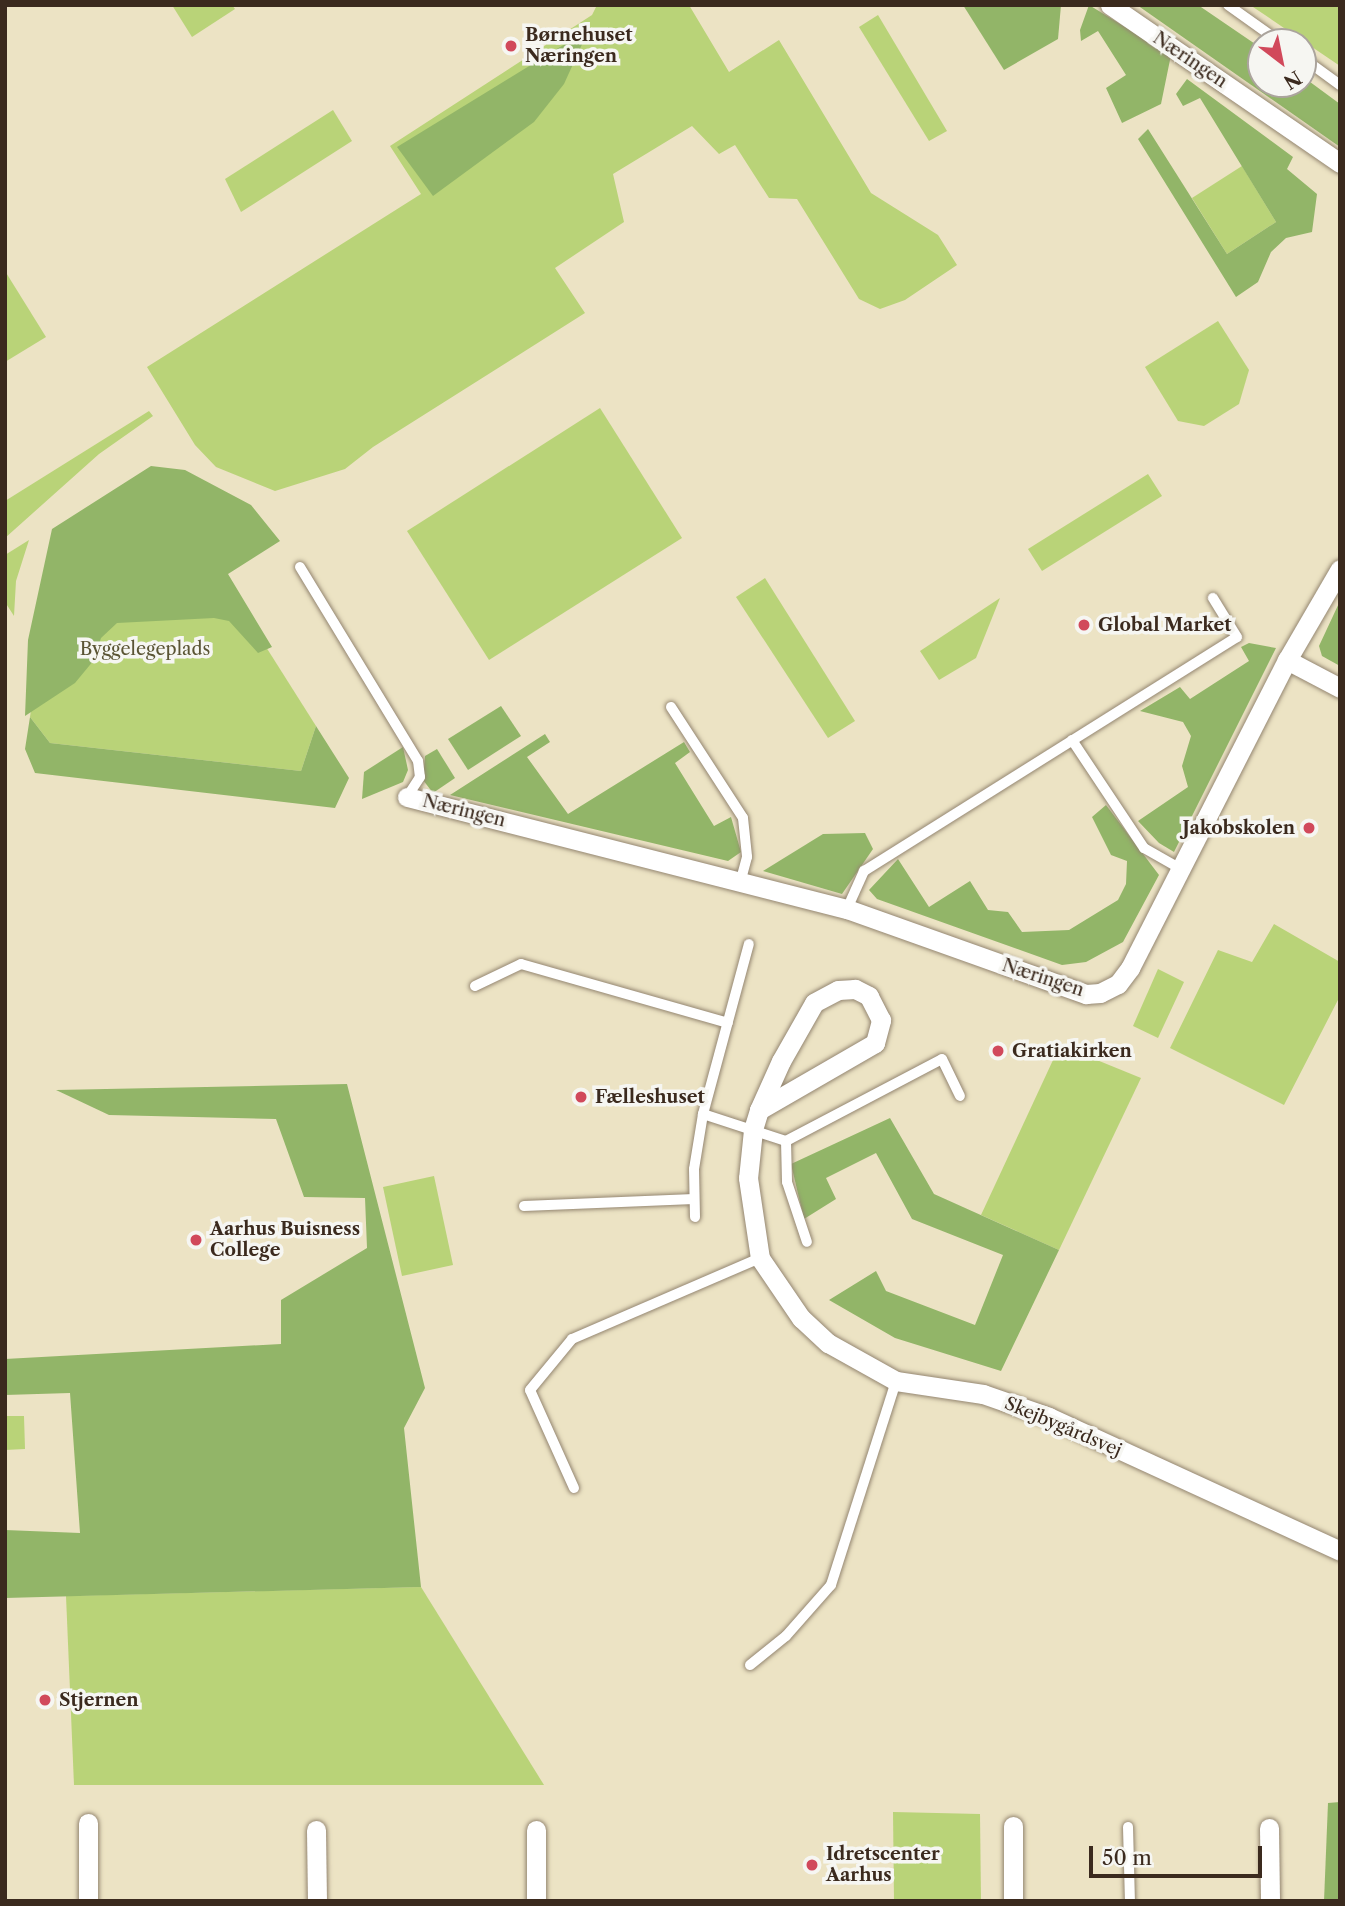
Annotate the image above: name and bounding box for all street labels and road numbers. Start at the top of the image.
street label: Næringen [1149,27,1231,93]
street label: Næringen [420,790,508,832]
street label: Næringen [999,955,1087,1001]
street label: Skejbygårdsvej [1001,1393,1125,1461]

